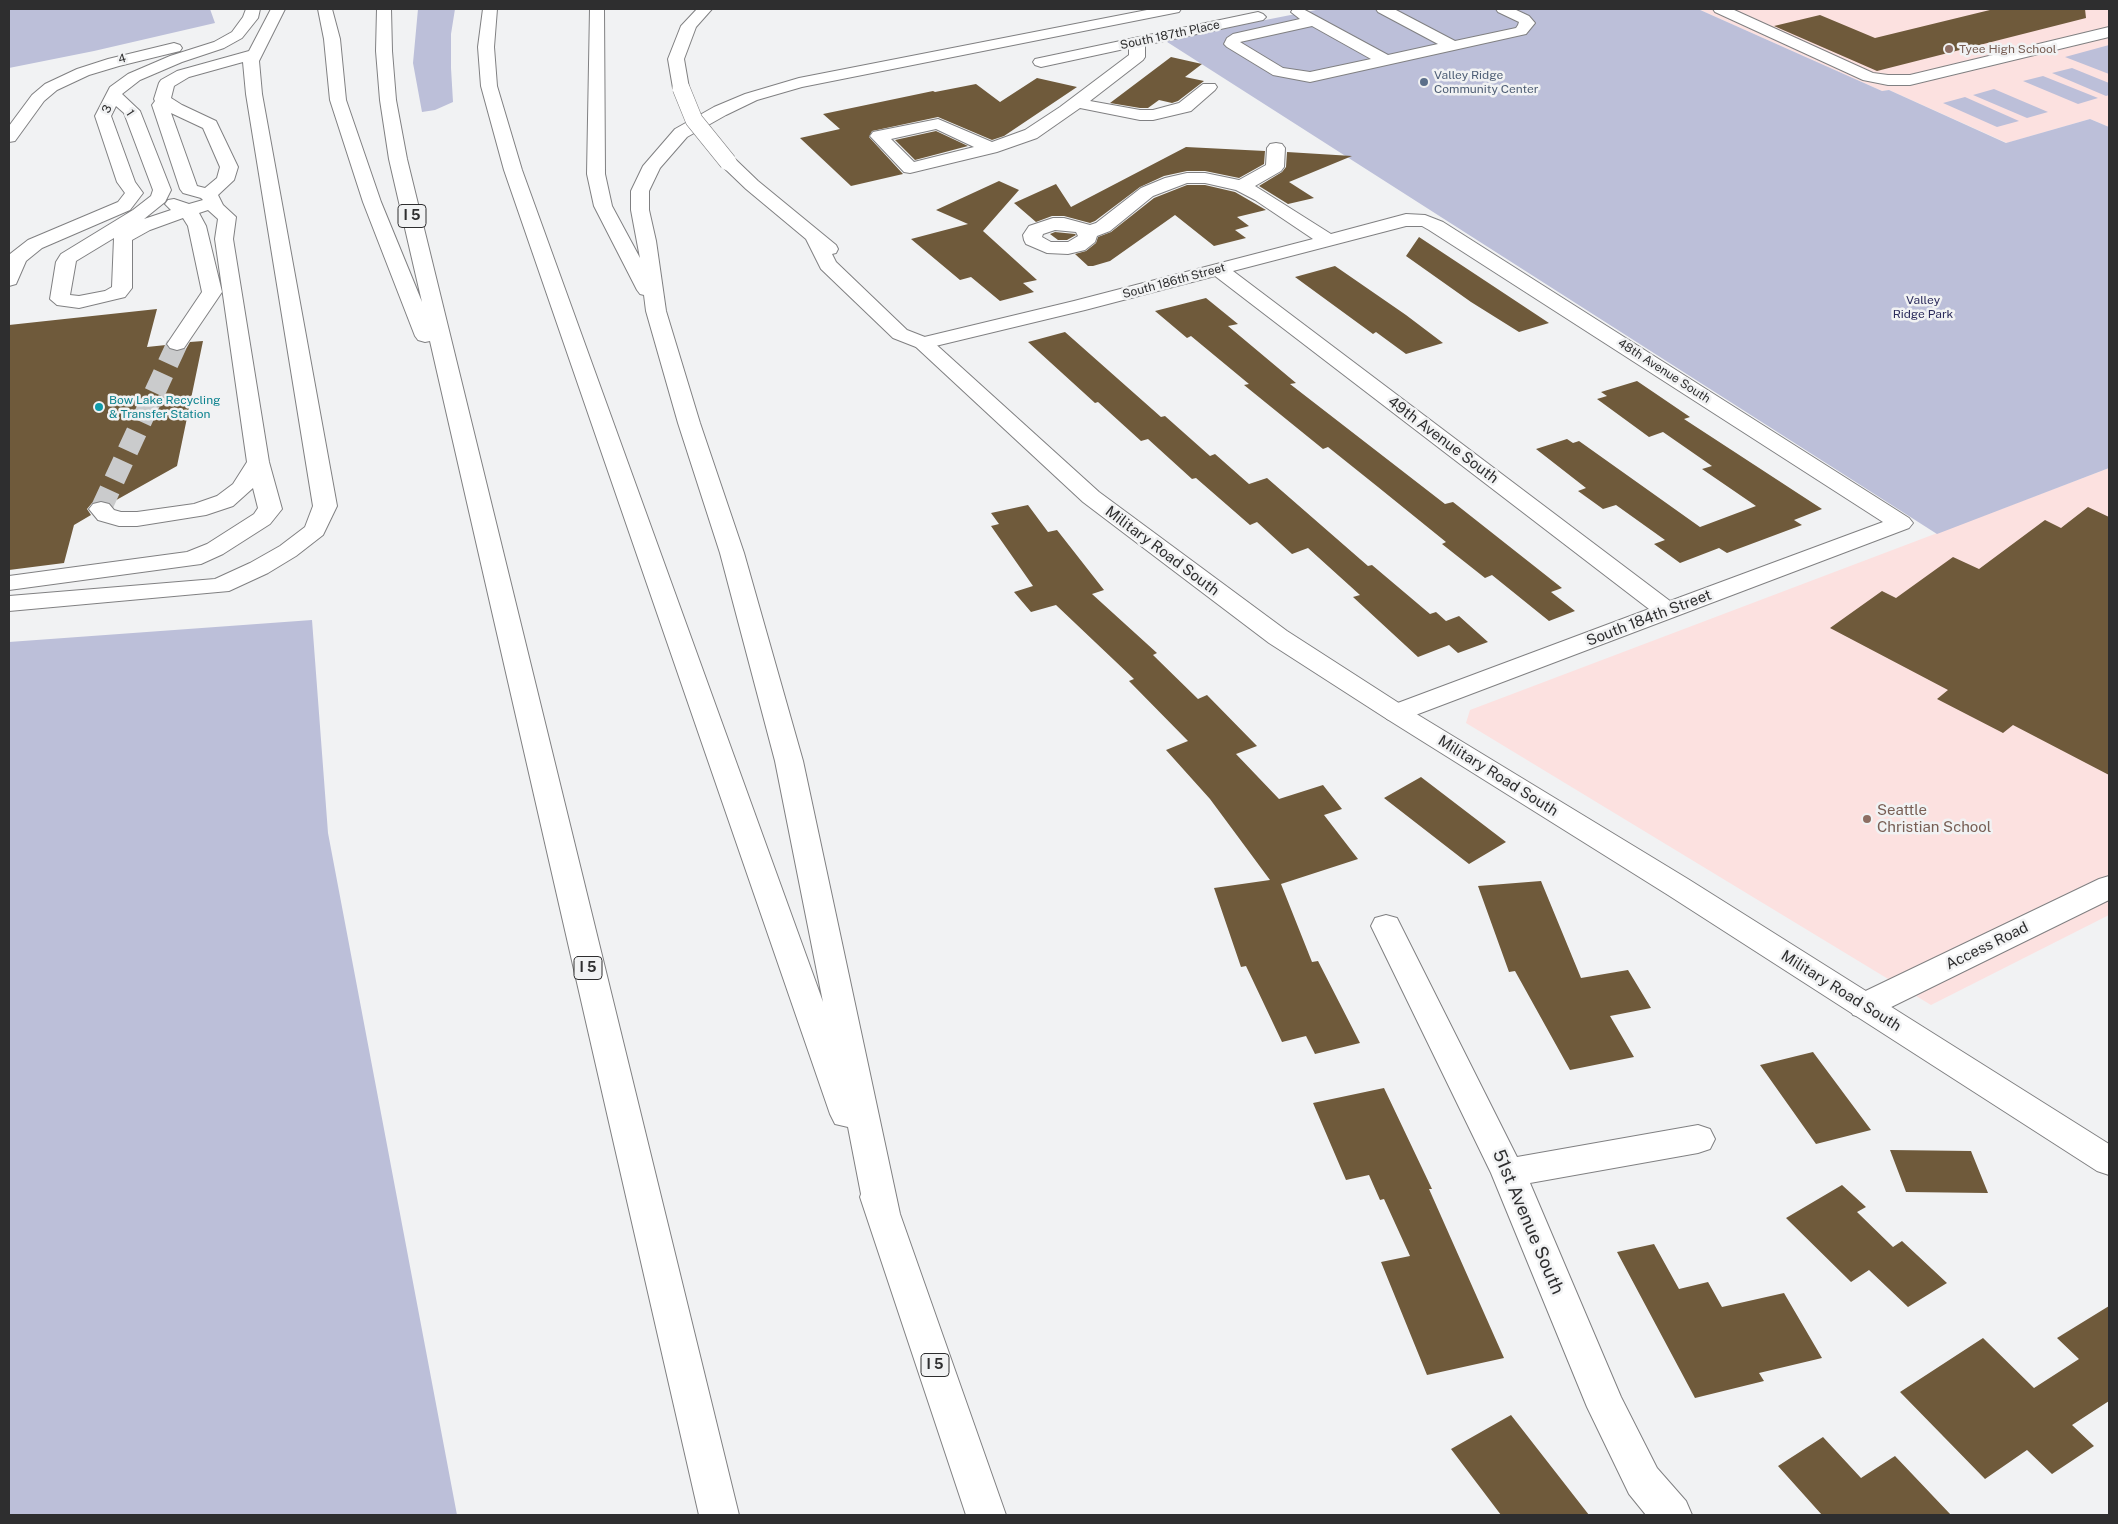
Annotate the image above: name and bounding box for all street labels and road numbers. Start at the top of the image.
street label: South 187th Place [1119,17,1221,53]
street label: 4 [116,51,128,67]
street label: 3 [99,103,115,115]
street label: 1 [123,107,137,119]
road number: I 5 [398,205,426,228]
street label: South 186th Street [1121,260,1227,302]
street label: 48th Avenue South [1615,336,1713,406]
street label: 49th Avenue South [1384,393,1502,487]
street label: Military Road South [1101,502,1223,600]
street label: South 184th Street [1584,586,1714,650]
street label: Military Road South [1435,732,1561,820]
street label: Access Road [1943,918,2031,974]
street label: Military Road South [1778,947,1904,1035]
road number: I 5 [574,956,602,980]
street label: 51st Avenue South [1488,1146,1568,1298]
road number: I 5 [921,1354,949,1376]

